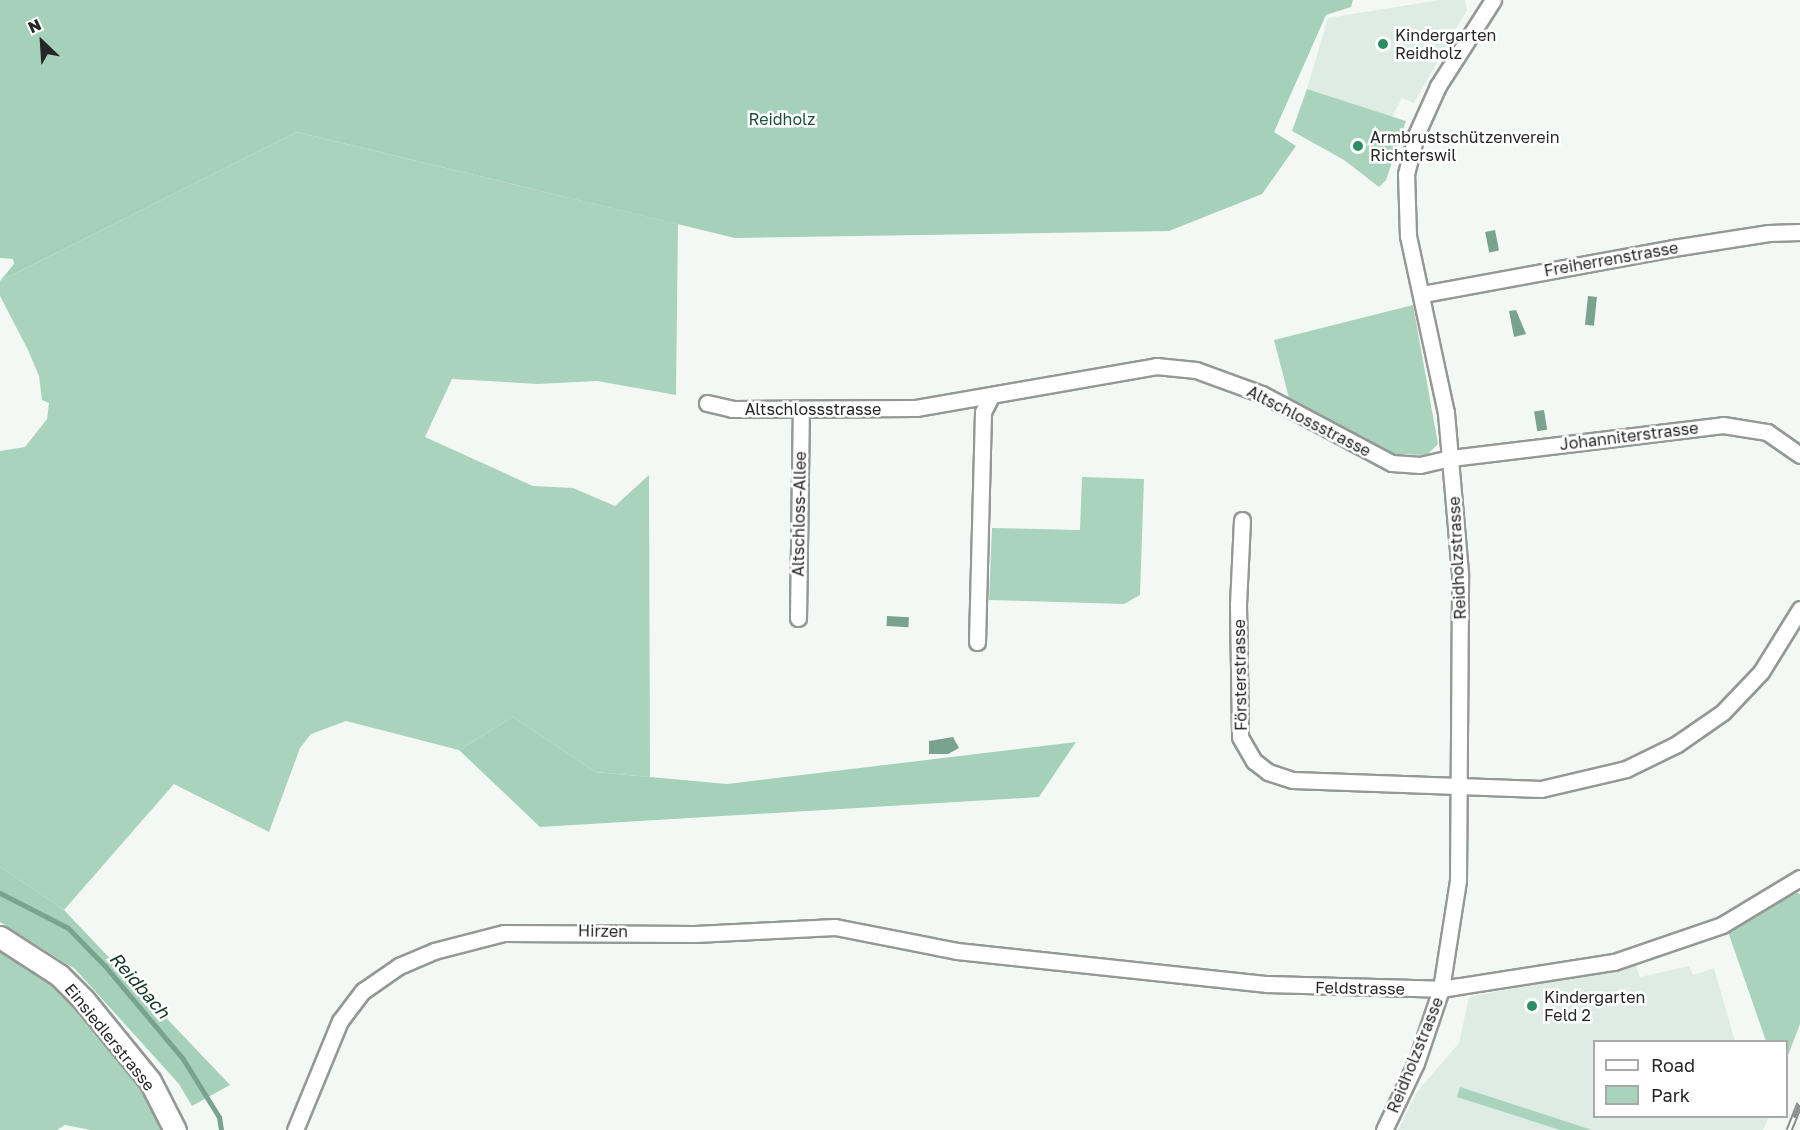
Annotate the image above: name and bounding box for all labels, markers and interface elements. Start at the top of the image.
north arrow [12,12,72,72]
text: N [25,14,44,37]
place label: Kindergarten Reidholz [1395,25,1496,63]
marker: Kindergarten Reidholz [1376,37,1390,51]
park label: Reidholz [748,109,816,129]
place label: Armbrustschützenverein Richterswil [1370,127,1560,165]
marker: Armbrustschützenverein Richterswil [1351,139,1365,153]
street label: Freiherrenstrasse [1542,238,1680,280]
street label: Altschlossstrasse [1244,381,1374,461]
street label: Altschlossstrasse [745,399,881,419]
street label: Johanniterstrasse [1559,418,1699,454]
street label: Altschloss-Allee [788,451,810,577]
street label: Reidholzstrasse [1444,496,1470,620]
street label: Försterstrasse [1229,619,1251,731]
street label: Hirzen [578,921,628,941]
water label: Reidbach [105,948,175,1022]
street label: Feldstrasse [1315,978,1405,998]
street label: Einsiedlerstrasse [61,979,159,1095]
place label: Kindergarten Feld 2 [1544,987,1645,1025]
street label: Reidholzstrasse [1383,994,1447,1116]
marker: Kindergarten Feld 2 [1525,999,1539,1013]
legend [1593,1040,1788,1118]
text: Road [1651,1054,1695,1076]
text: Park [1651,1084,1690,1106]

